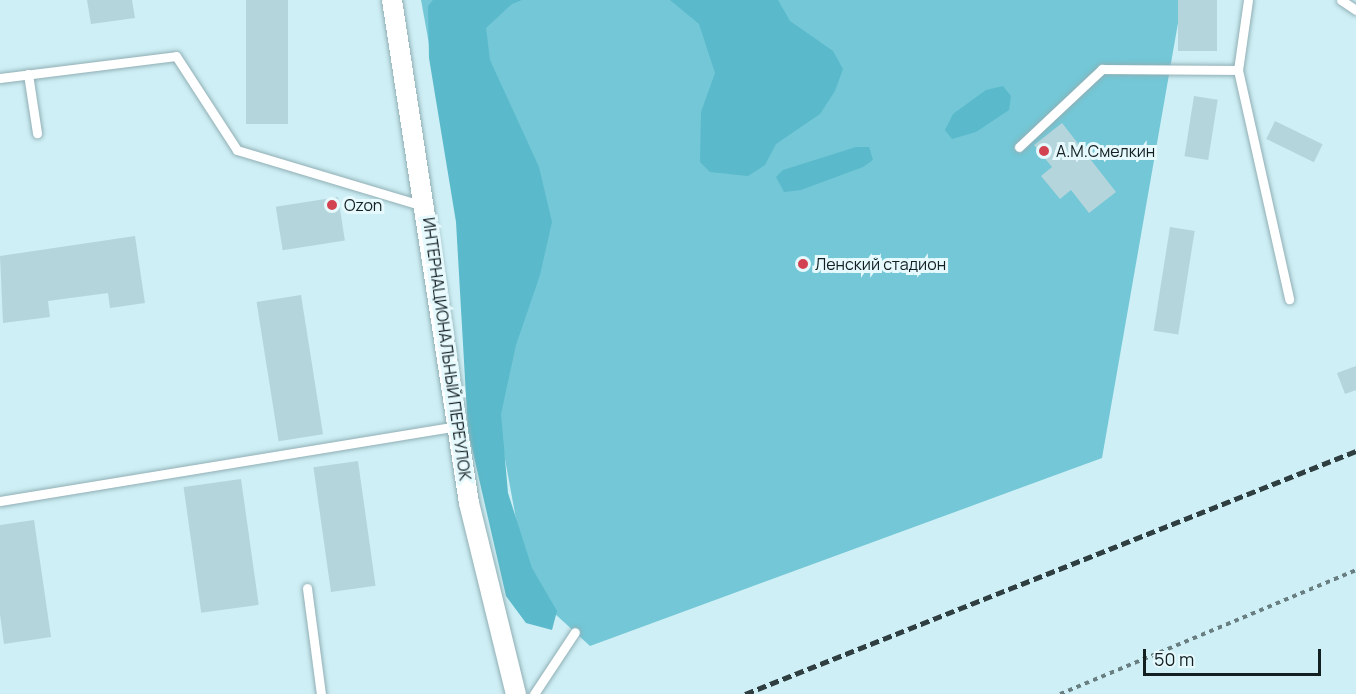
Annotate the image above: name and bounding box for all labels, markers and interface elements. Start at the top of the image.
place label: А.М.Смелкин [1056,141,1155,161]
marker: А.М.Смелкин [1037,144,1051,158]
place label: Ozon [344,195,382,215]
marker: Ozon [325,198,339,212]
street label: ИНТЕРНАЦИОНАЛЬНЫЙ ПЕРЕУЛОК [419,216,475,482]
place label: Ленский стадион [815,254,946,274]
marker: Ленский стадион [796,257,810,271]
scale bar [1146,637,1324,675]
text: 50 m [1154,647,1194,671]

